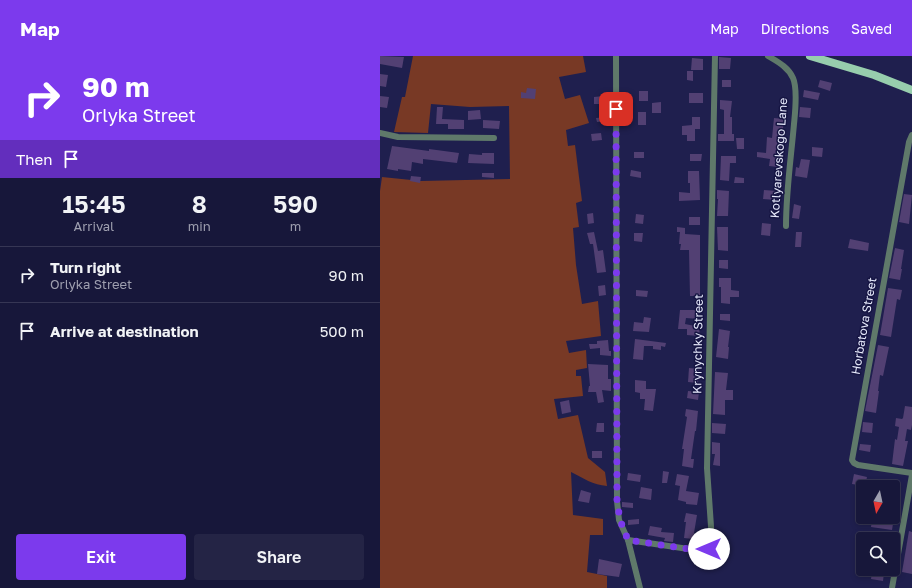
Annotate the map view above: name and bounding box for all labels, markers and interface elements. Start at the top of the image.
text: Map [20,17,60,40]
text: Map [710,20,739,37]
text: Directions [761,20,829,37]
text: Saved [851,20,892,37]
text: 90 m [82,70,149,103]
icon: right [16,72,68,124]
pin [599,92,633,126]
street label: Kotlyarevskogo Lane [767,97,790,219]
icon: arrive [605,98,627,120]
text: Orlyka Street [82,104,196,126]
icon: arrive [60,148,82,170]
text: Then [16,150,52,168]
text: 15:45 [62,189,126,218]
text: 8 [192,189,207,218]
text: 590 [273,189,318,218]
text: Arrival [74,218,114,234]
text: min [188,218,211,234]
text: m [290,218,301,234]
text: Turn right [50,258,121,276]
icon: right [16,264,38,286]
text: 90 m [329,266,364,284]
text: Orlyka Street [50,276,132,292]
street label: Horbatova Street [848,276,879,376]
street label: Krynychky Street [689,294,706,394]
icon: arrive [16,320,38,342]
text: Arrive at destination [50,322,199,340]
text: 500 m [320,322,364,340]
north arrow [856,480,900,524]
map controls [856,480,900,576]
position arrow [688,528,730,570]
button: search [856,532,900,576]
button: Exit [16,534,186,580]
button: Share [194,534,364,580]

